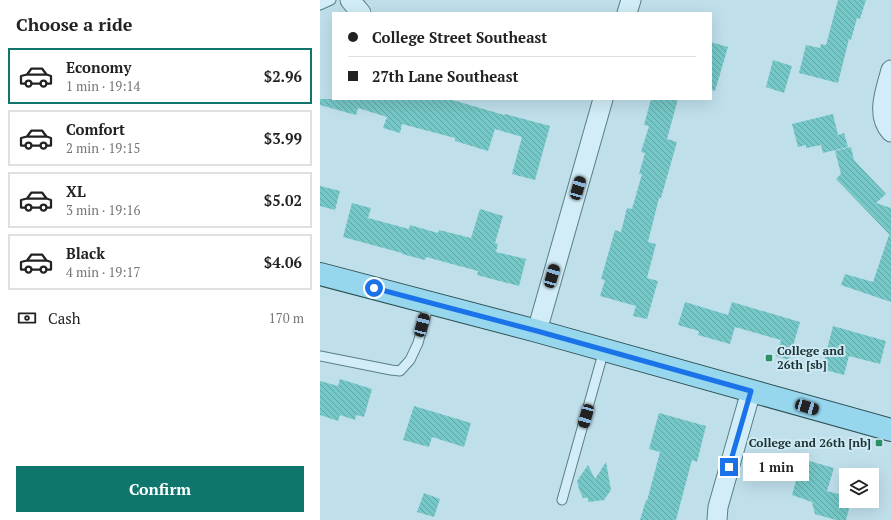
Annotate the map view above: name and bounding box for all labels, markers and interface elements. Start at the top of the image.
text: Choose a ride [16,12,132,36]
text: College Street Southeast [372,27,547,47]
text: Economy [66,57,131,77]
icon: car [18,58,54,94]
text: $2.96 [264,66,302,86]
text: 27th Lane Southeast [372,66,518,86]
text: 1 min · 19:14 [66,77,140,95]
text: Comfort [66,119,125,139]
icon: car [18,120,54,156]
text: $3.99 [264,128,302,148]
text: 2 min · 19:15 [66,139,140,157]
car [569,175,587,201]
text: XL [66,181,86,201]
icon: car [18,182,54,218]
text: $5.02 [264,190,302,210]
text: 3 min · 19:16 [66,201,140,219]
text: Black [66,243,105,263]
icon: car [18,244,54,280]
text: $4.06 [264,252,302,272]
text: 4 min · 19:17 [66,263,140,281]
car [543,263,561,289]
route start [365,279,383,297]
icon: cash [16,307,38,329]
text: Cash [48,308,81,328]
text: 170 m [269,309,304,327]
car [413,312,431,338]
place label: College and 26th [sb] [777,343,845,372]
marker: College and 26th [sb] [764,353,774,363]
car [794,398,820,416]
car [577,403,595,429]
place label: College and 26th [nb] [749,435,871,450]
marker: College and 26th [nb] [874,438,884,448]
callout: 1 min [743,453,809,481]
route end [720,458,738,476]
text: 1 min [758,458,794,476]
button: Confirm [16,466,304,512]
map controls [839,468,879,508]
button: layers [839,468,879,508]

